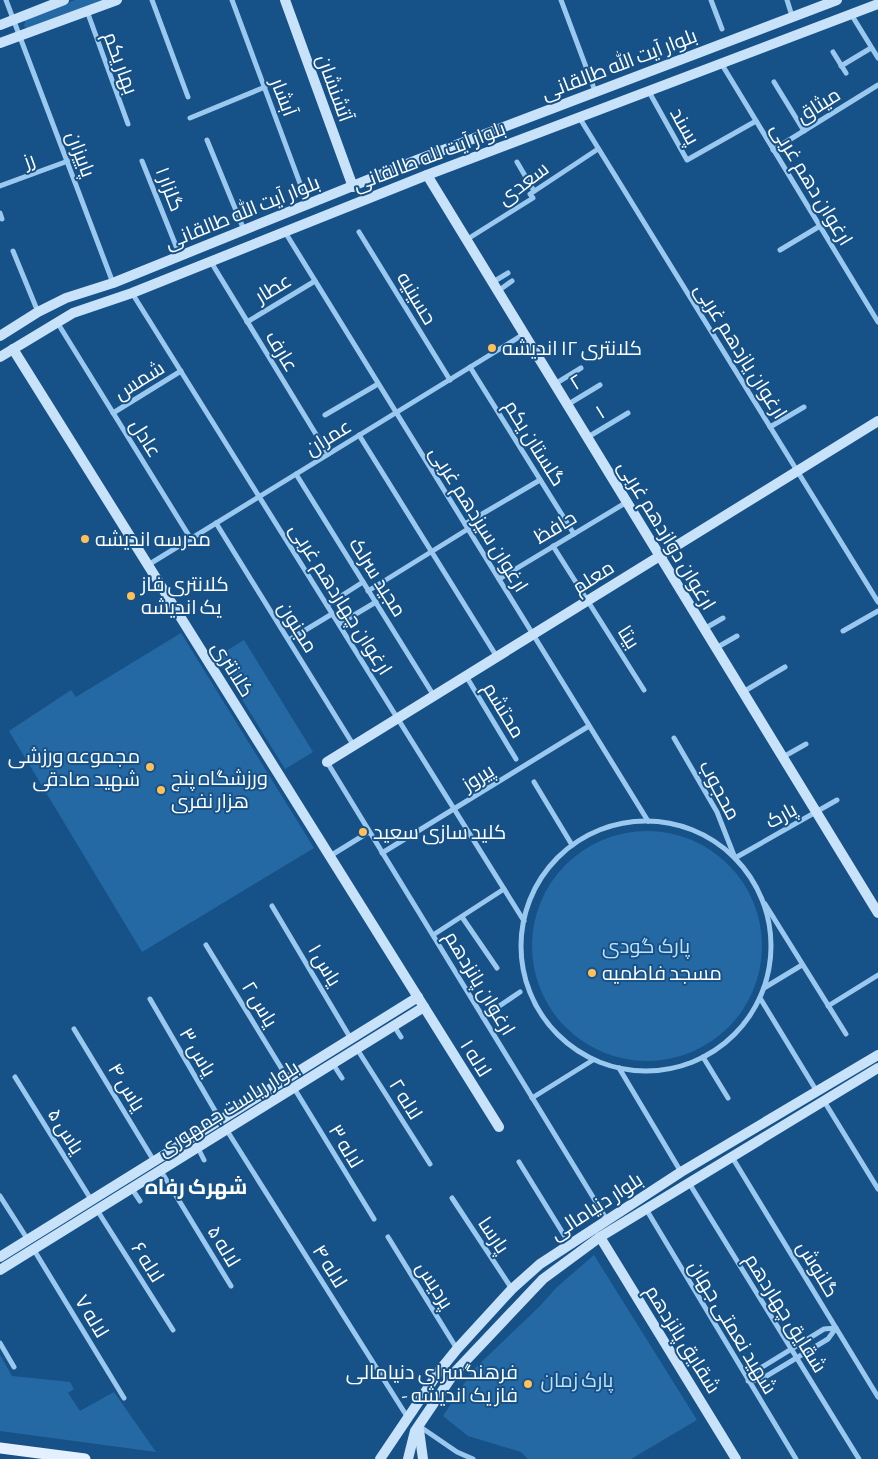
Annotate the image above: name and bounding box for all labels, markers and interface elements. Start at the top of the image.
street label: بلوار آیت الله طالقانی [537,22,701,106]
street label: بهار یکم [97,30,141,98]
street label: آتشنشان [311,51,358,126]
street label: آبشار [265,74,301,120]
street label: میثاق [793,85,845,129]
street label: پسند [664,105,703,150]
street label: بلوار آیت لله طالقانی [350,117,509,197]
street label: ارغوان دهم غربی [764,120,856,251]
street label: پاییزان [60,129,98,181]
street label: رز [20,150,38,173]
street label: سعدی [494,158,554,211]
street label: گلزار ۱ [151,164,187,215]
street label: بلوار آیت الله طالقانی [161,169,323,255]
street label: حسینیه [393,269,440,328]
street label: عطار [251,271,295,309]
street label: ارغوان یازدهم غربی [688,280,790,424]
street label: عارف [260,328,301,376]
place label: کلانتری ۱۲ اندیشه [502,339,642,361]
marker: کلانتری ۱۲ اندیشه [486,342,498,354]
street label: شمس [111,358,169,406]
street label: ۲ [567,372,586,394]
street label: گلستان یکم [497,397,568,492]
street label: ۱ [593,403,608,423]
street label: عادل [124,416,164,462]
street label: عمران [302,416,356,461]
street label: ارغوان سیزدهم غربی [423,443,531,597]
street label: ارغوان دوازدهم غربی [611,457,719,615]
street label: حافظ [531,508,580,548]
street label: ارغوان چهاردهم غربی [283,520,395,680]
place label: مدرسه اندیشه [95,530,211,551]
marker: مدرسه اندیشه [79,533,91,545]
street label: مجید سرلک [344,535,409,621]
street label: معلم [569,557,619,601]
place label: کلانتری فاز یک اندیشه [140,575,229,618]
marker: کلانتری فاز یک اندیشه [125,590,137,602]
street label: مجنون [272,599,320,657]
street label: بیتا [614,622,643,653]
street label: کلانتری [206,638,257,702]
street label: محتشم [476,679,527,743]
place label: مجموعه ورزشی شهید صادقی [8,747,140,792]
street label: محجوب [694,757,743,824]
street label: پیروز [458,760,500,797]
marker: مجموعه ورزشی شهید صادقی [144,761,156,773]
place label: ورزشگاه پنج هزار نفری [171,769,268,814]
marker: ورزشگاه پنج هزار نفری [155,784,167,796]
street label: پارک [763,799,802,834]
place label: کلید سازی سعید [373,823,506,845]
marker: کلید سازی سعید [357,826,369,838]
street label: ارغوان پانزدهم [438,928,518,1041]
park label: پارک گودی [602,937,691,959]
street label: یاس ۱ [302,941,345,992]
place label: مسجد فاطمیه [602,964,722,984]
marker: مسجد فاطمیه [586,967,598,979]
street label: یاس ۲ [236,978,281,1032]
street label: یاس ۳ [174,1025,219,1082]
street label: لاله ۱ [456,1037,494,1081]
street label: بلوار ریاست جمهوری [154,1057,304,1162]
street label: یاس ۴ [102,1060,148,1117]
street label: لاله ۲ [385,1076,425,1123]
street label: یاس ۵ [42,1105,87,1160]
street label: لاله ۳ [325,1121,366,1172]
street label: بلوار دنیامالی [547,1170,647,1246]
district label: شهرک رفاه [145,1176,247,1200]
street label: پارسا [472,1214,513,1259]
street label: لاله ۵ [203,1222,243,1271]
street label: گلنوش [791,1238,842,1302]
street label: لاله ۶ [127,1239,167,1286]
street label: لاله ۴ [308,1242,350,1292]
street label: شقایق چهاردهم [738,1251,830,1378]
street label: شهید نعمتی جهان [683,1257,780,1399]
street label: پردیس [410,1258,457,1314]
street label: شقایق پانزدهم [639,1282,723,1399]
street label: لاله ۷ [71,1292,111,1341]
place label: فرهنگسرای دنیامالی - فاز یک اندیشه [346,1363,518,1407]
park label: پارک زمان [541,1371,614,1393]
marker: فرهنگسرای دنیامالی - فاز یک اندیشه [522,1378,534,1390]

